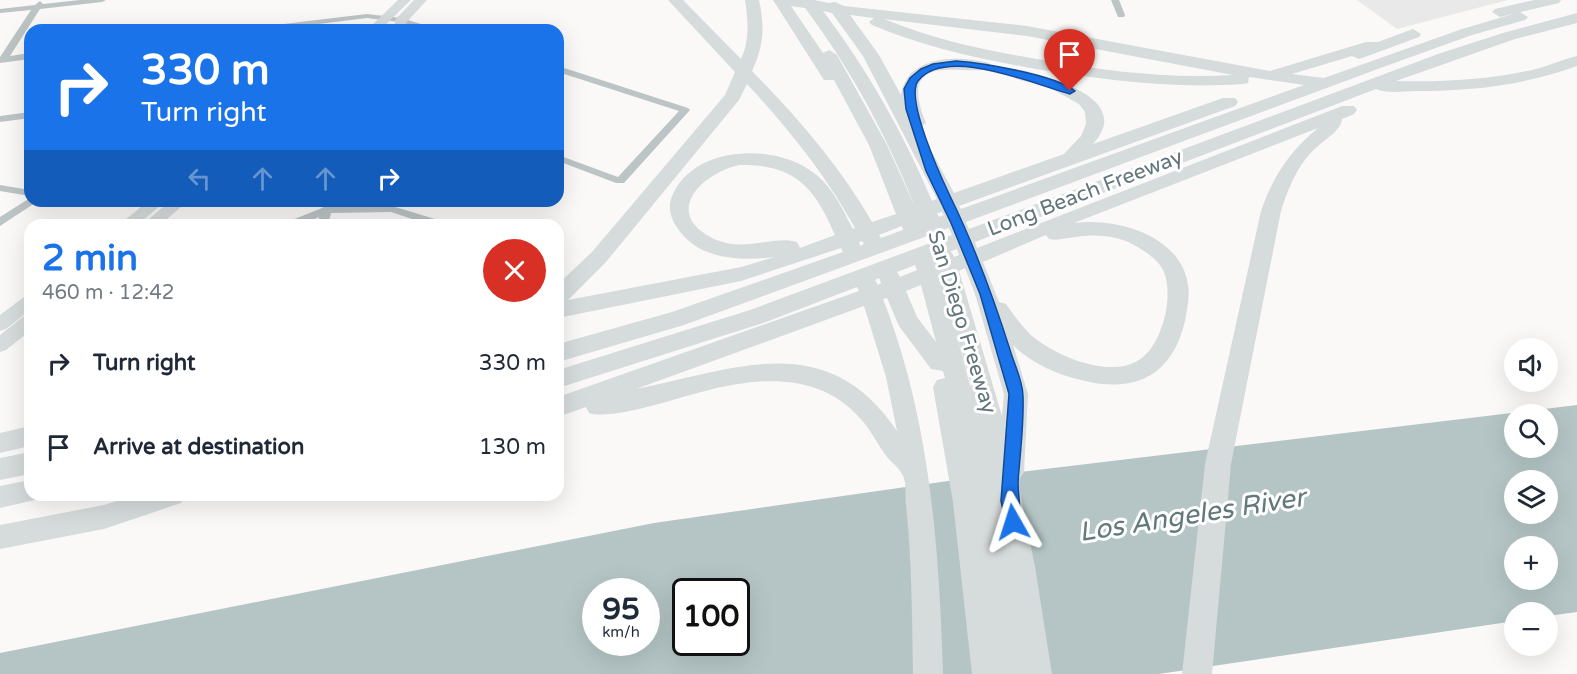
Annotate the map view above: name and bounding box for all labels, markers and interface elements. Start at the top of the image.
pin [1044,29,1095,91]
icon: arrive [1053,38,1086,71]
text: 330 m [141,45,270,96]
icon: right [42,48,120,126]
text: Turn right [141,96,267,129]
street label: Long Beach Freeway [984,144,1186,242]
icon: left [183,162,216,195]
icon: ahead [246,162,279,195]
icon: ahead [309,162,342,195]
icon: right [372,162,405,195]
street label: San Diego Freeway [922,227,1002,417]
text: 2 min [42,237,138,280]
button: close [483,239,546,302]
text: 460 m · 12:42 [42,281,174,305]
map controls [1504,338,1558,656]
button: sound [1504,338,1558,392]
icon: right [42,347,75,380]
text: Turn right [93,350,195,376]
text: 330 m [479,350,546,376]
button: search [1504,404,1558,458]
icon: arrive [42,431,75,464]
text: Arrive at destination [93,434,304,460]
text: 130 m [479,434,546,460]
button: layers [1504,470,1558,524]
water label: Los Angeles River [1077,480,1311,549]
position arrow [981,490,1045,554]
button: + [1504,536,1558,590]
speed limit sign: 100 [672,578,750,656]
text: 95 [602,591,640,628]
button: − [1504,602,1558,656]
text: km/h [602,623,640,641]

